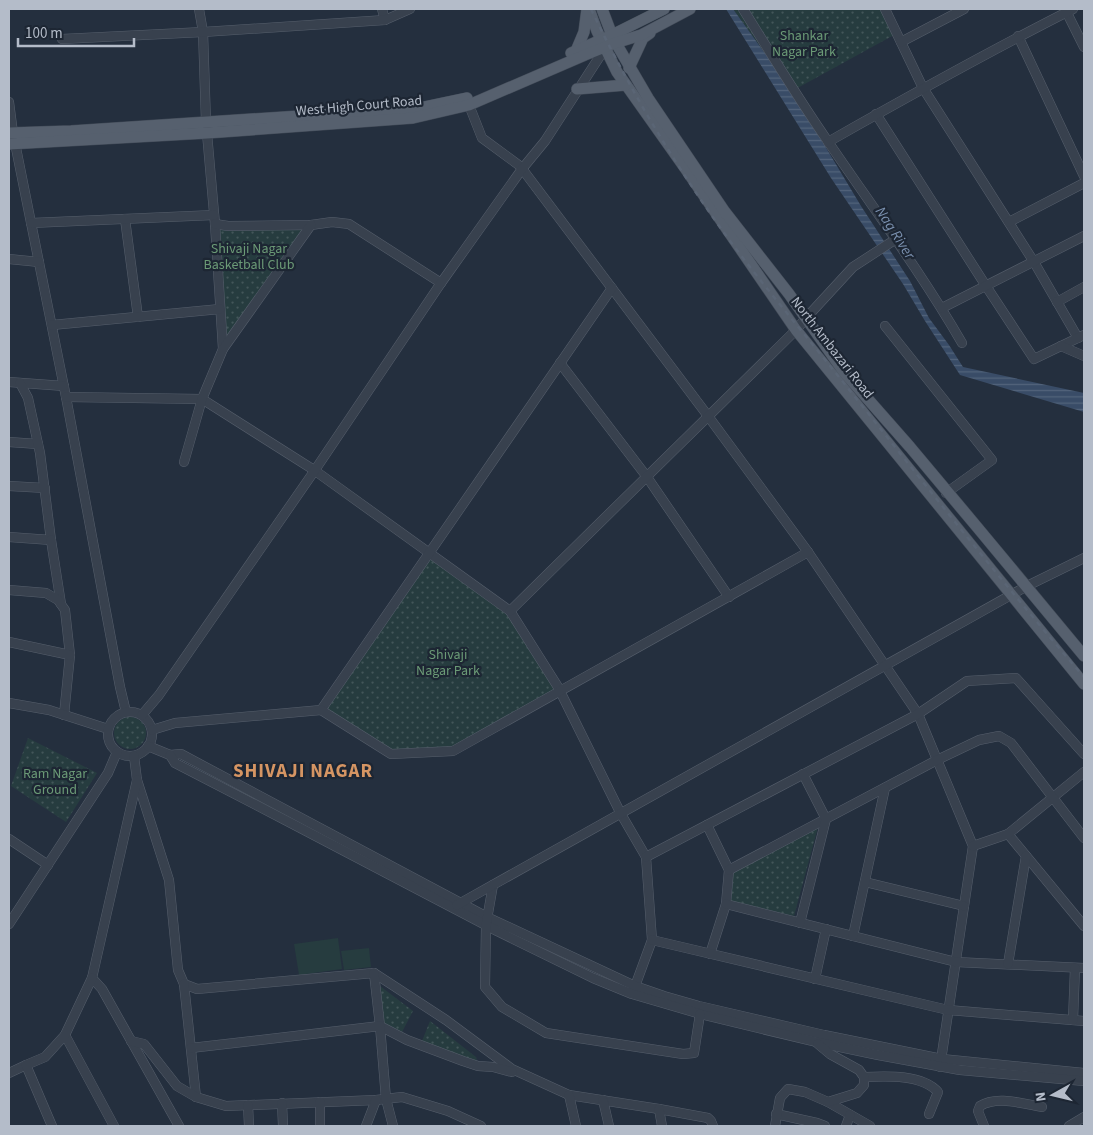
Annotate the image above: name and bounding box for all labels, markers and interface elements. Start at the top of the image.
scale bar [18,15,134,47]
text: 100 m [25,23,63,44]
park label: Shankar Nagar Park [772,26,836,62]
street label: West High Court Road [295,91,423,121]
water label: Nag River [870,202,920,264]
park label: Shivaji Nagar Basketball Club [204,239,295,275]
street label: North Ambazari Road [786,293,878,403]
park label: Shivaji Nagar Park [416,645,480,681]
district label: SHIVAJI NAGAR [233,758,373,785]
park label: Ram Nagar Ground [23,764,87,800]
north arrow [1028,1070,1078,1120]
text: N [1031,1091,1052,1103]

